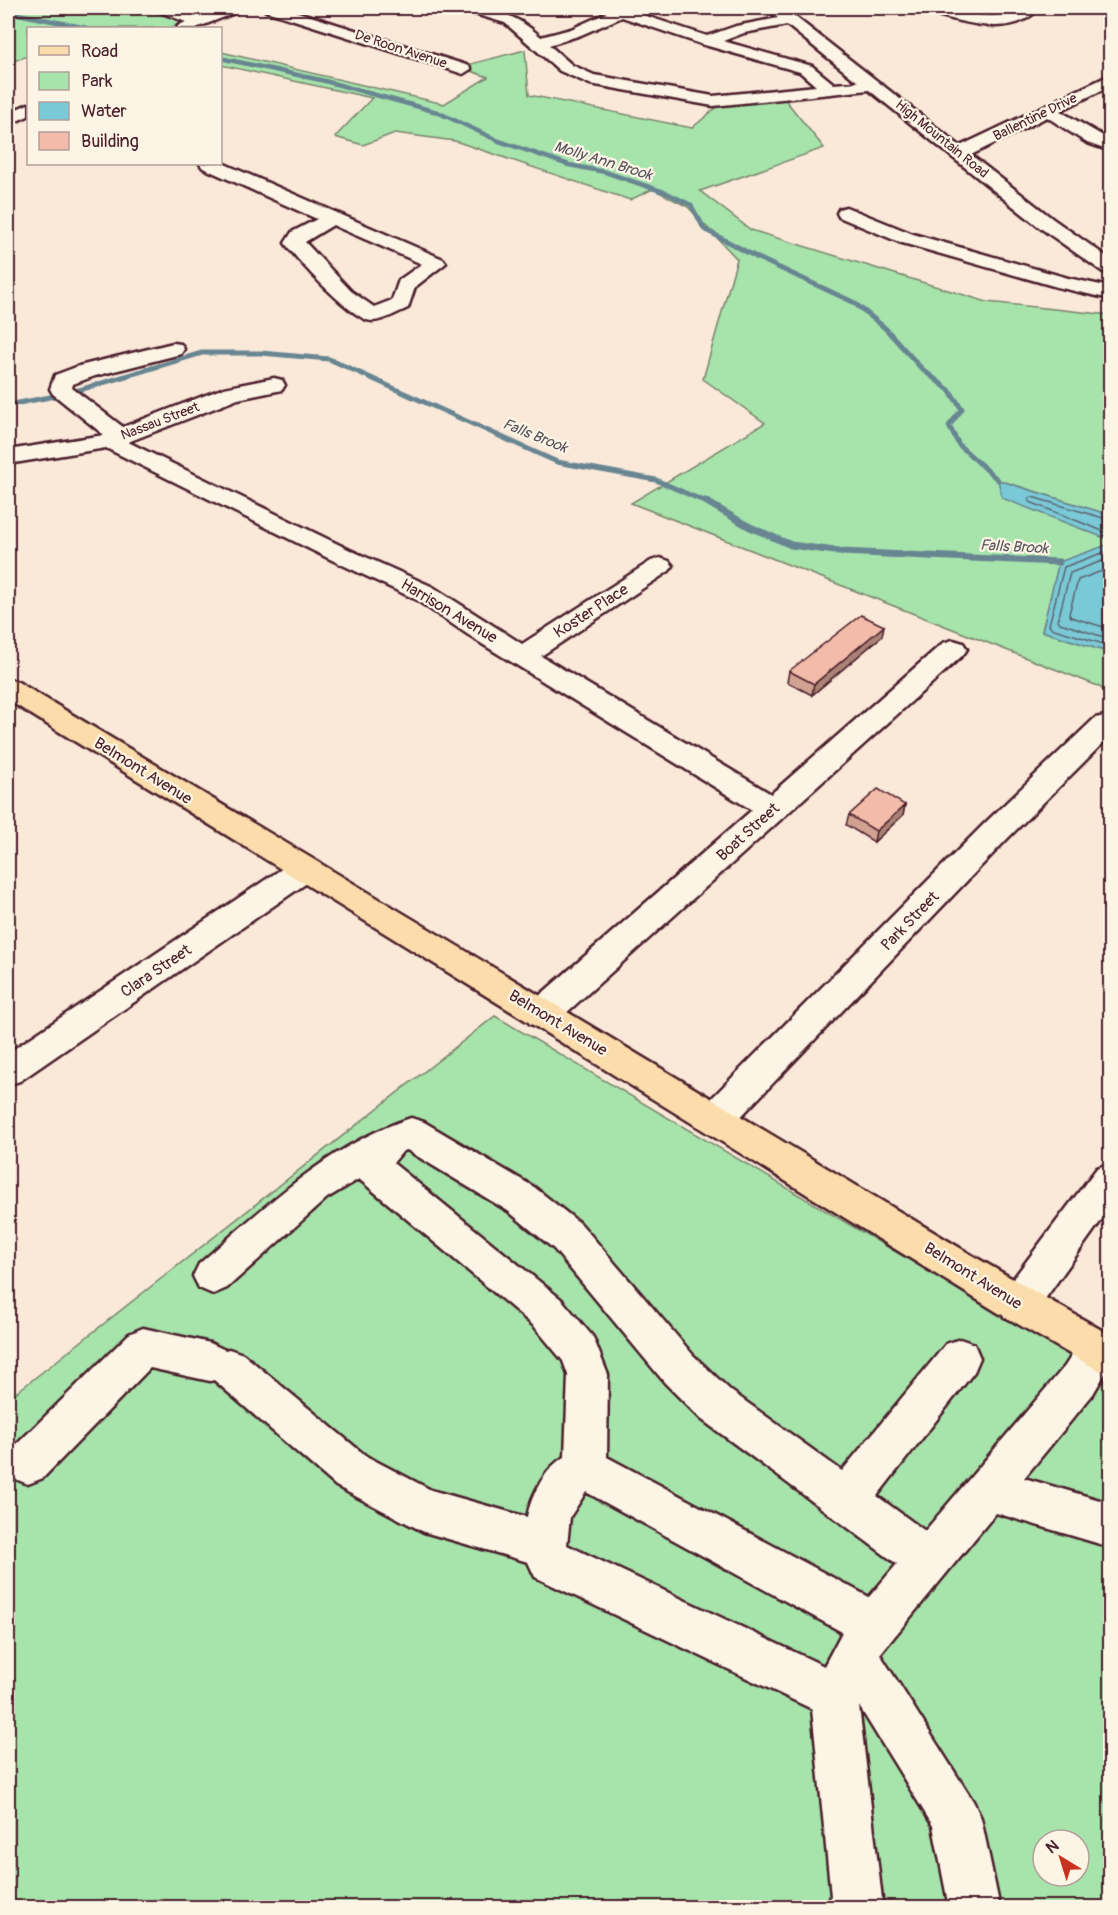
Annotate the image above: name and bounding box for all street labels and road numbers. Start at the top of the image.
street label: De Roon Avenue [353,26,449,72]
street label: Ballentine Drive [990,89,1080,145]
street label: High Mountain Road [892,96,992,182]
street label: Nassau Street [118,398,202,444]
street label: Harrison Avenue [397,574,501,648]
street label: Koster Place [550,579,632,643]
street label: Belmont Avenue [90,733,196,809]
street label: Boat Street [712,798,784,866]
street label: Park Street [877,887,944,955]
street label: Clara Street [117,940,196,1002]
street label: Belmont Avenue [505,986,611,1060]
street label: Belmont Avenue [920,1238,1026,1314]

